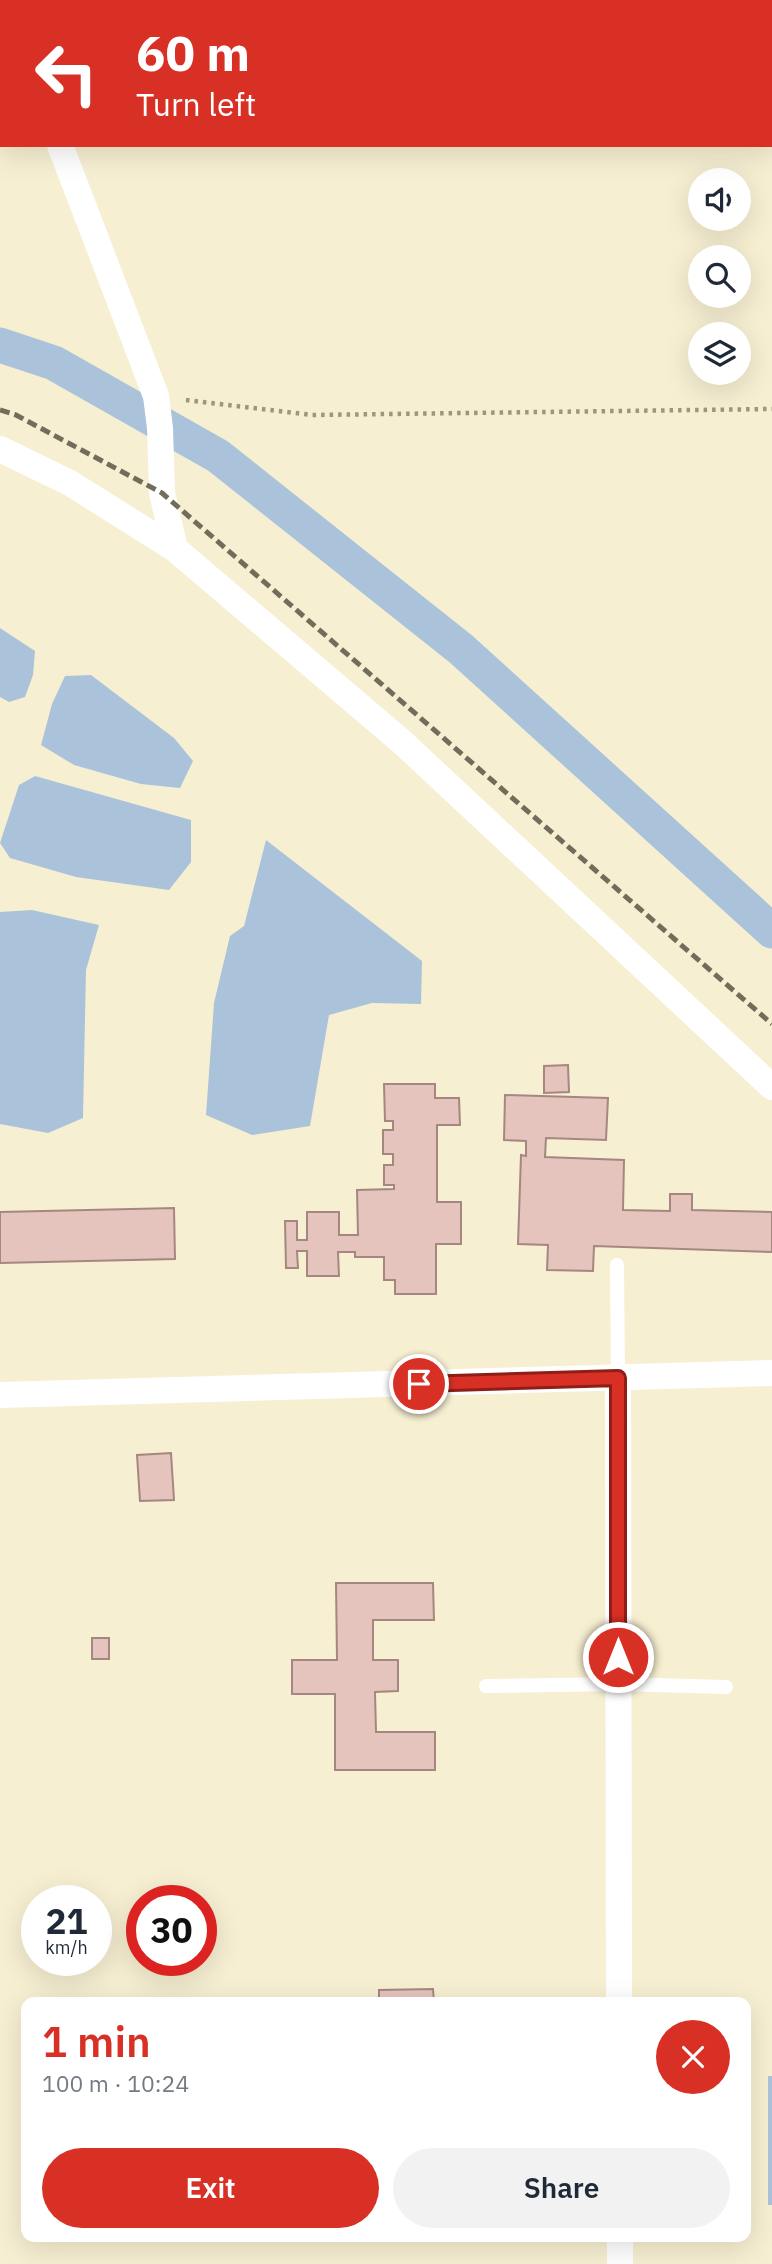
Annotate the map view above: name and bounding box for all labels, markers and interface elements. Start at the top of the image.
text: 60 m [136,21,250,84]
icon: left [21,28,112,119]
text: Turn left [136,83,256,125]
map controls [688,168,751,385]
button: sound [688,168,751,231]
button: search [688,245,751,308]
button: layers [688,322,751,385]
pin [389,1354,449,1414]
icon: arrive [400,1365,438,1403]
position arrow [581,1620,655,1694]
speed limit sign: 30 [126,1885,217,1976]
text: 21 [45,1898,88,1944]
text: km/h [45,1936,88,1959]
text: 1 min [42,2014,151,2069]
button: close [656,2020,730,2094]
text: 100 m · 10:24 [42,2068,189,2098]
button: Exit [42,2148,379,2228]
button: Share [393,2148,730,2228]

